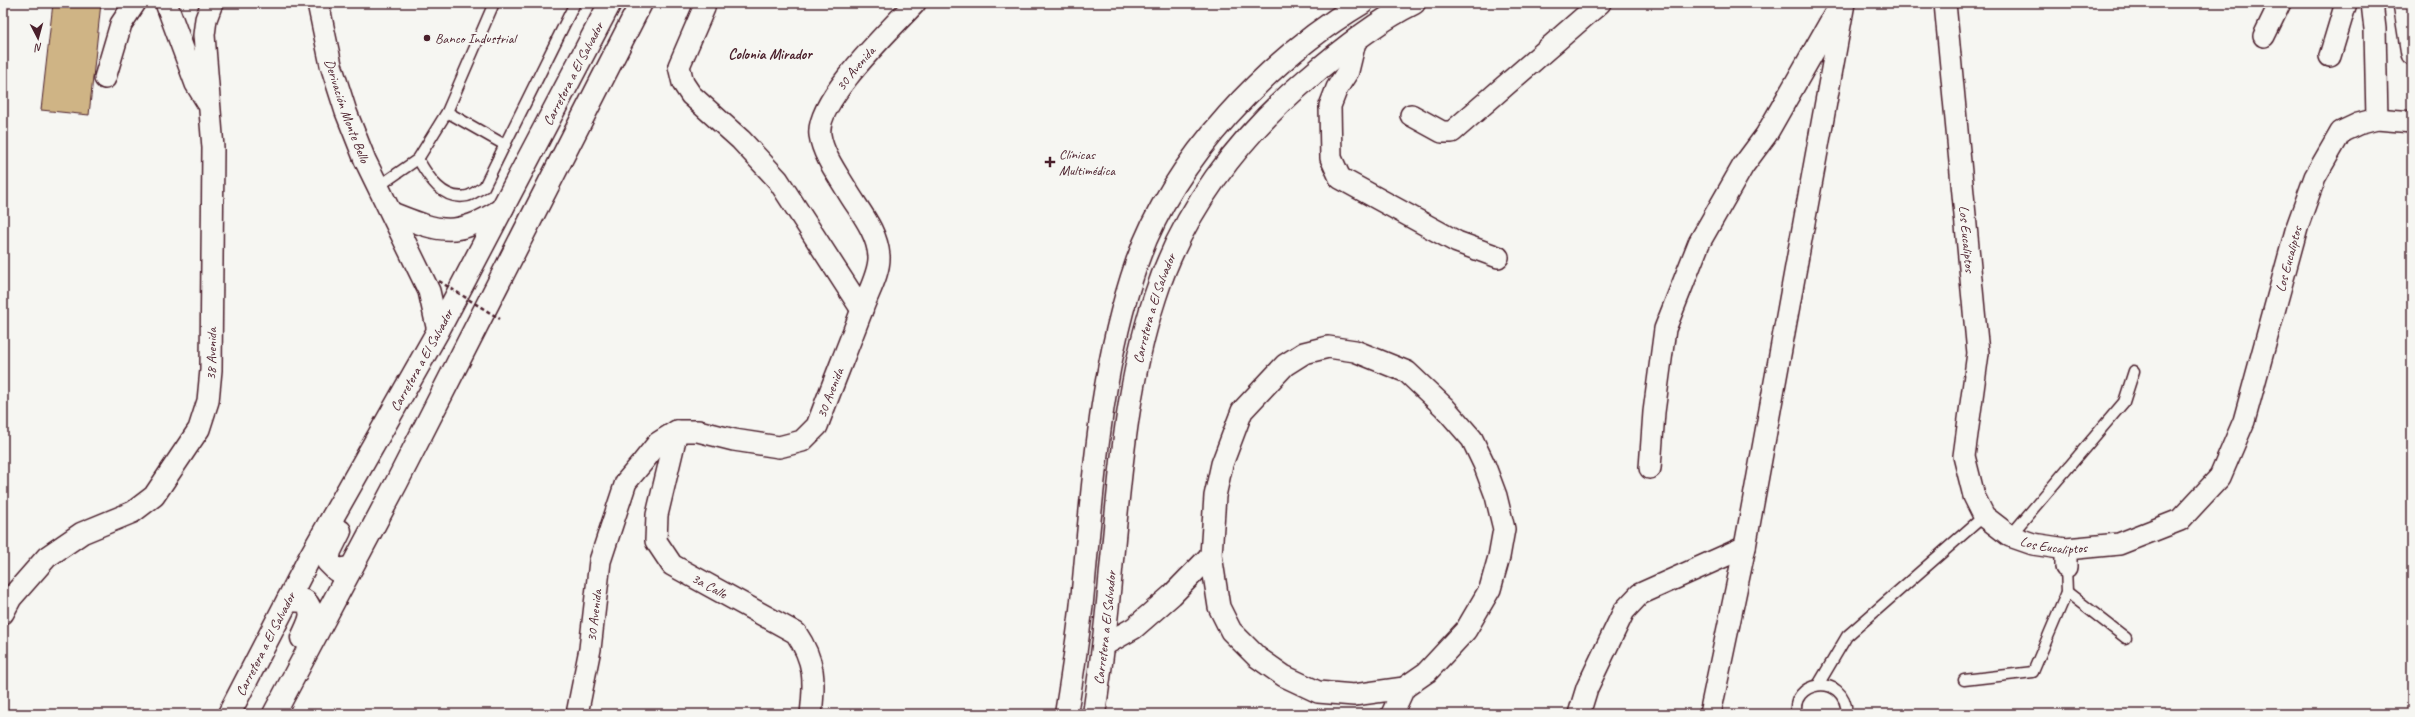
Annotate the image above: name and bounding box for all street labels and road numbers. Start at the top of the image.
street label: Carretera a El Salvador [539,18,608,128]
street label: 30 Avenida [832,42,880,94]
street label: Derivación Monte Bello [321,58,374,166]
street label: Los Eucaliptos [1955,205,1978,274]
street label: Los Eucaliptos [2272,223,2306,294]
street label: Carretera a El Salvador [1130,250,1180,365]
street label: Carretera a El Salvador [386,305,457,414]
street label: 38 Avenida [202,326,220,381]
street label: 30 Avenida [813,364,848,421]
street label: Los Eucaliptos [2018,532,2089,558]
street label: Carretera a El Salvador [1090,569,1120,686]
street label: 3a Calle [689,570,731,603]
street label: 30 Avenida [583,587,606,643]
street label: Carretera a El Salvador [232,588,300,699]

